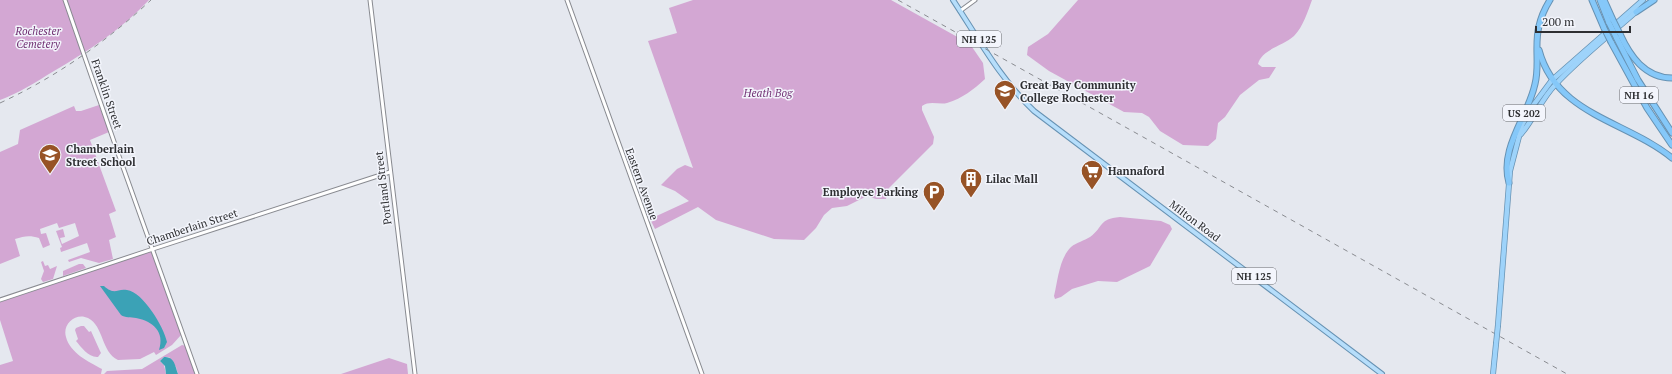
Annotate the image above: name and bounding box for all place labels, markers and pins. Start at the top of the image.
school or university icon: Great Bay Community College Rochester [992,78,1018,111]
place label: Great Bay Community College Rochester [1020,78,1136,105]
school or university icon: Chamberlain Street School [37,142,63,175]
place label: Chamberlain Street School [66,142,136,169]
supermarket icon: Hannaford [1079,158,1105,191]
place label: Hannaford [1108,164,1165,178]
building icon: Lilac Mall [958,166,984,199]
place label: Lilac Mall [986,172,1038,186]
parking icon: Employee Parking [921,179,947,212]
place label: Employee Parking [823,185,919,199]

